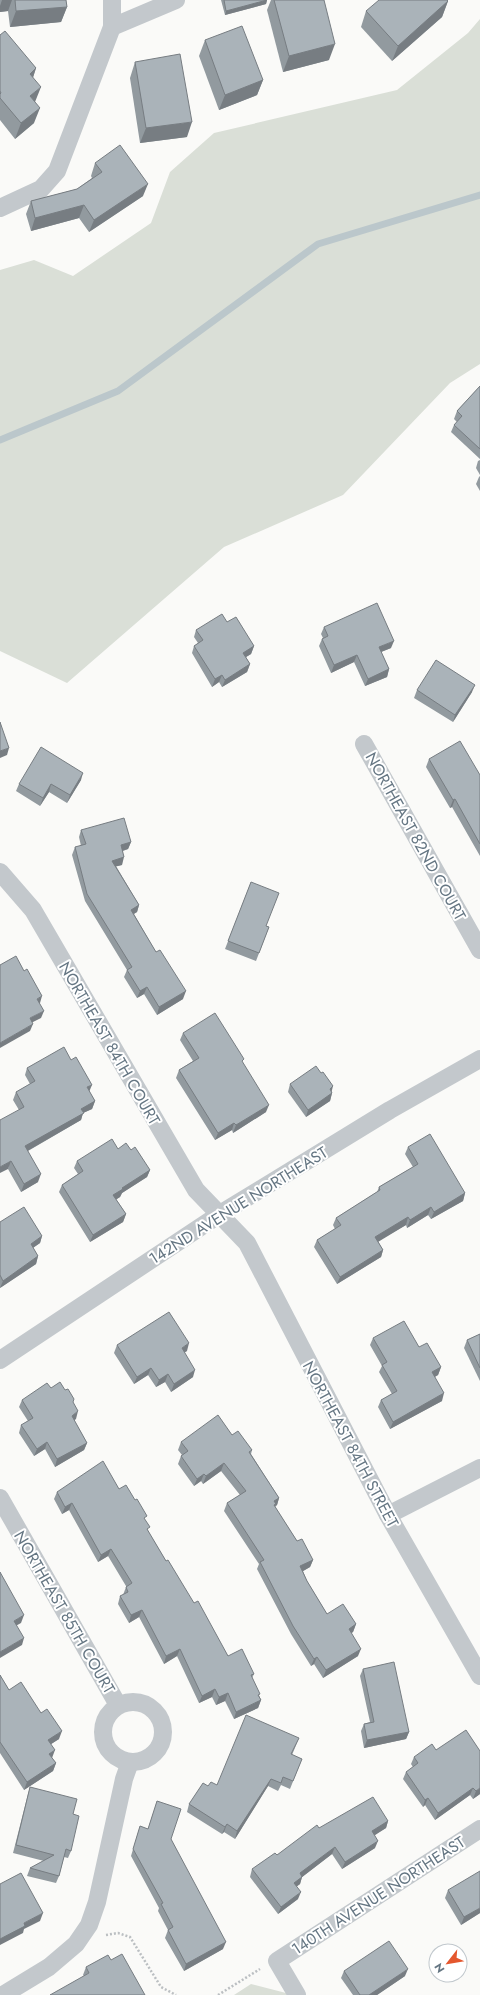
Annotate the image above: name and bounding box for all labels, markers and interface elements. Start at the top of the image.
street label: NORTHEAST 82ND COURT [360,748,472,925]
street label: NORTHEAST 84TH COURT [53,957,166,1130]
street label: 142ND AVENUE NORTHEAST [145,1141,332,1270]
street label: NORTHEAST 84TH STREET [297,1357,404,1532]
street label: NORTHEAST 85TH COURT [8,1527,121,1698]
street label: 140TH AVENUE NORTHEAST [287,1830,470,1960]
north arrow [428,1943,468,1983]
text: N [430,1960,449,1976]

